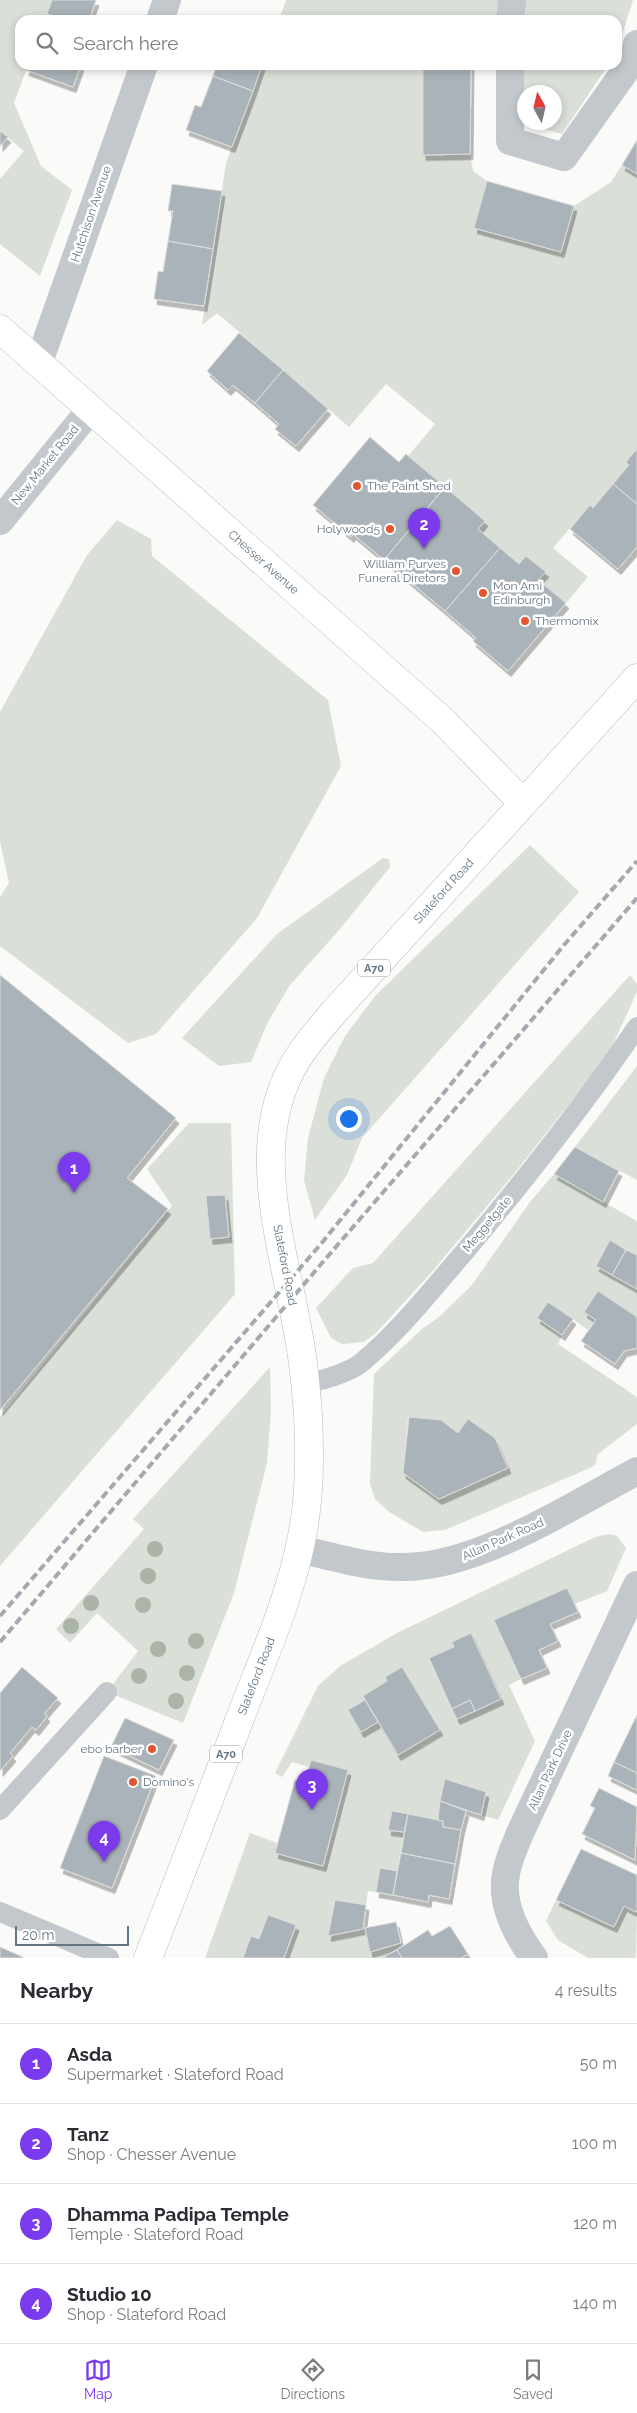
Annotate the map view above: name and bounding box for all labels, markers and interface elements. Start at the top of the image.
search box [15,15,622,70]
icon: search [33,29,61,57]
text: Search here [73,32,179,54]
north arrow [517,85,562,130]
street label: Hutchison Avenue [68,164,114,264]
street label: New Market Road [9,422,81,508]
place label: The Paint Shed [367,479,451,493]
marker: The Paint Shed [351,480,363,492]
pin: 2 [408,508,440,549]
place label: Holywood5 [317,522,380,536]
marker: Holywood5 [384,523,396,535]
street label: Chesser Avenue [225,527,302,597]
place label: William Purves Funeral Diretors [358,557,446,585]
marker: William Purves Funeral Diretors [450,565,462,577]
place label: Mon Ami Edinburgh [493,579,550,607]
marker: Mon Ami Edinburgh [477,587,489,599]
place label: Thermomix [535,614,598,628]
marker: Thermomix [519,615,531,627]
street label: Slateford Road [411,856,477,926]
road number: A70 [358,960,390,976]
your location [336,1106,362,1132]
pin: 1 [58,1152,90,1193]
street label: Meggetgate [460,1193,514,1255]
street label: Slateford Road [270,1223,300,1307]
street label: Allan Park Road [460,1515,546,1563]
street label: Slateford Road [235,1635,278,1717]
street label: Allan Park Drive [525,1727,575,1813]
place label: ebo barber [81,1742,143,1756]
marker: ebo barber [146,1743,158,1755]
road number: A70 [210,1746,242,1762]
pin: 3 [296,1769,328,1810]
place label: Domino's [143,1775,195,1789]
marker: Domino's [127,1776,139,1788]
pin: 4 [88,1821,120,1862]
scale bar [15,1923,129,1946]
text: 20 m [22,1927,54,1943]
text: Nearby [20,1978,93,2003]
text: 4 results [555,1981,617,2000]
text: Asda [67,2043,112,2065]
text: 1 [32,2054,40,2073]
text: 50 m [580,2054,617,2073]
text: Supermarket · Slateford Road [67,2065,284,2084]
text: Tanz [67,2123,109,2145]
text: 2 [31,2134,41,2153]
text: 100 m [572,2134,617,2153]
text: Shop · Chesser Avenue [67,2145,236,2164]
text: Dhamma Padipa Temple [67,2203,289,2225]
text: 3 [32,2214,40,2233]
text: 120 m [573,2214,617,2233]
text: Temple · Slateford Road [67,2225,243,2244]
text: Studio 10 [67,2283,152,2305]
text: 4 [31,2294,41,2313]
text: 140 m [573,2294,617,2313]
text: Shop · Slateford Road [67,2305,226,2324]
tab: Map [84,2356,112,2402]
tab: Directions [280,2356,345,2402]
tab: Saved [513,2356,553,2402]

